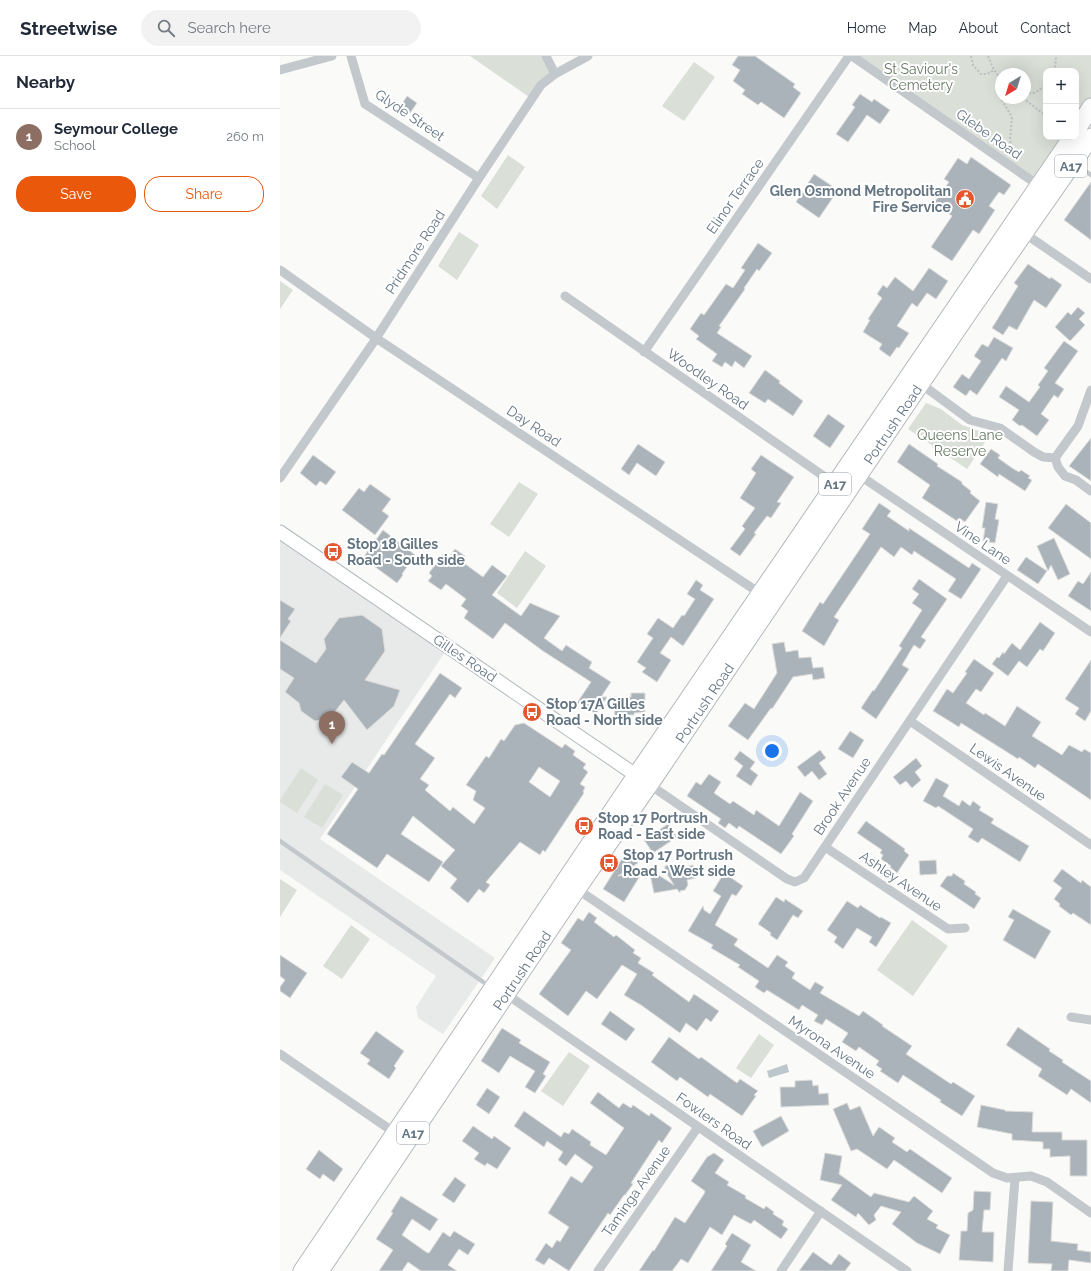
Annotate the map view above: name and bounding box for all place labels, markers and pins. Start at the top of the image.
place label: Glen Osmond Metropolitan Fire Service [770,183,952,215]
public building icon: Glen Osmond Metropolitan Fire Service [954,188,976,210]
place label: Stop 18 Gilles Road - South side [347,536,466,568]
bus stop icon: Stop 18 Gilles Road - South side [322,541,344,563]
place label: Stop 17A Gilles Road - North side [546,696,663,728]
bus stop icon: Stop 17A Gilles Road - North side [521,701,543,723]
pin: 1 [319,711,345,744]
place label: Stop 17 Portrush Road - East side [598,810,708,842]
bus stop icon: Stop 17 Portrush Road - East side [573,815,595,837]
place label: Stop 17 Portrush Road - West side [623,847,736,879]
bus stop icon: Stop 17 Portrush Road - West side [598,852,620,874]

